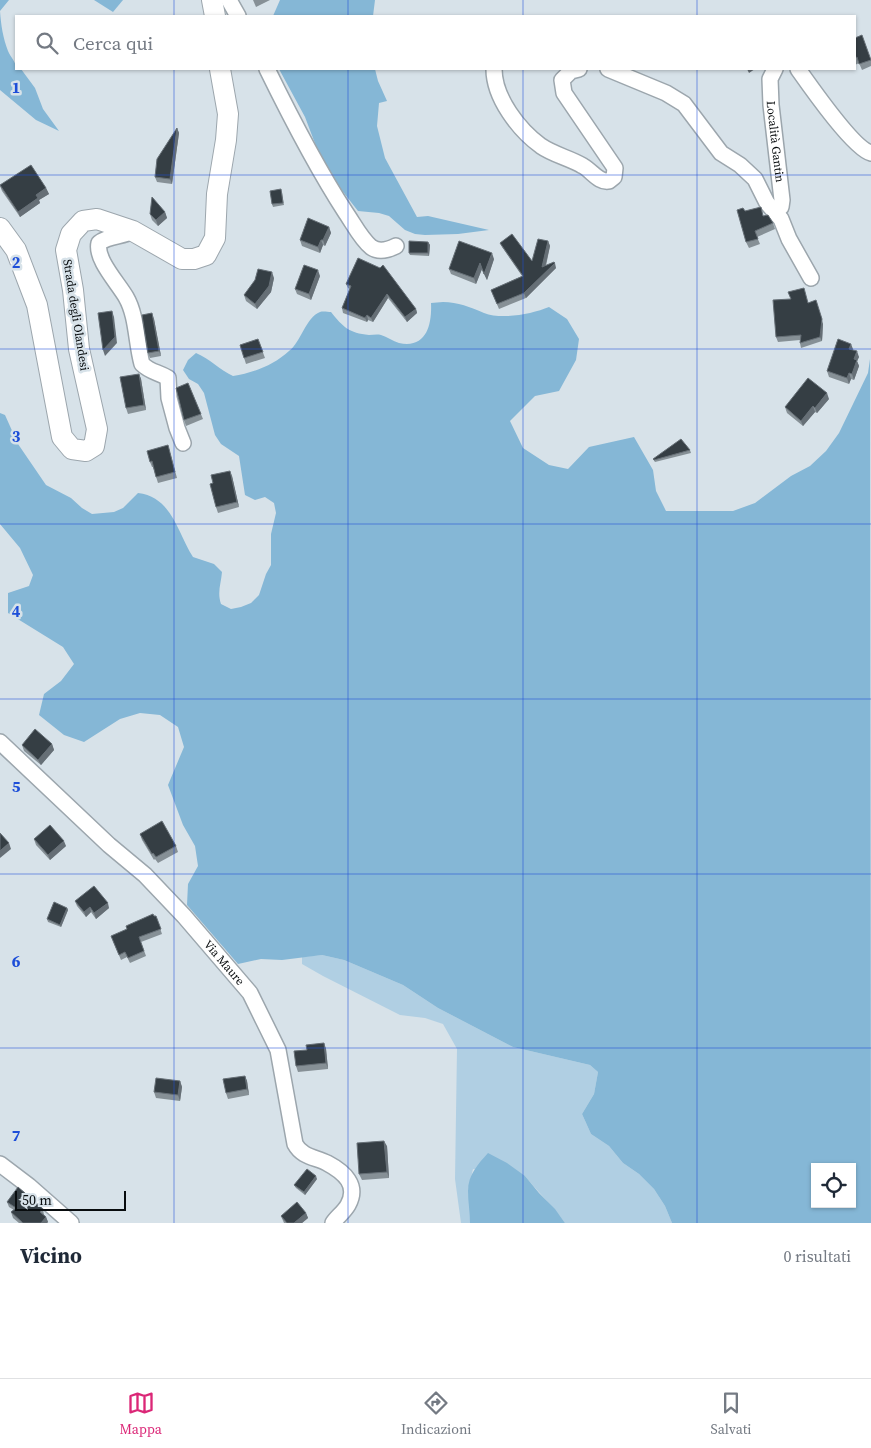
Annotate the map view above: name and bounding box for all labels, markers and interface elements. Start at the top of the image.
search box [15,15,856,70]
icon: search [33,29,61,57]
text: Cerca qui [73,30,153,56]
text: 1 [12,76,20,98]
street label: Località Gantin [763,101,788,183]
text: 2 [12,251,21,273]
street label: Strada degli Olandesi [59,258,93,372]
text: 3 [12,425,21,447]
text: 4 [12,600,21,622]
text: 5 [12,775,21,797]
street label: Via Maure [200,937,248,989]
text: 6 [12,950,21,972]
text: 7 [12,1124,21,1146]
map controls [811,1163,856,1208]
button: locate [811,1163,856,1208]
scale bar [15,1188,126,1211]
text: 50 m [22,1190,52,1210]
text: Vicino [20,1241,82,1270]
text: 0 risultati [783,1245,851,1267]
tab: Mappa [119,1389,162,1439]
tab: Indicazioni [401,1389,472,1439]
tab: Salvati [710,1389,752,1439]

